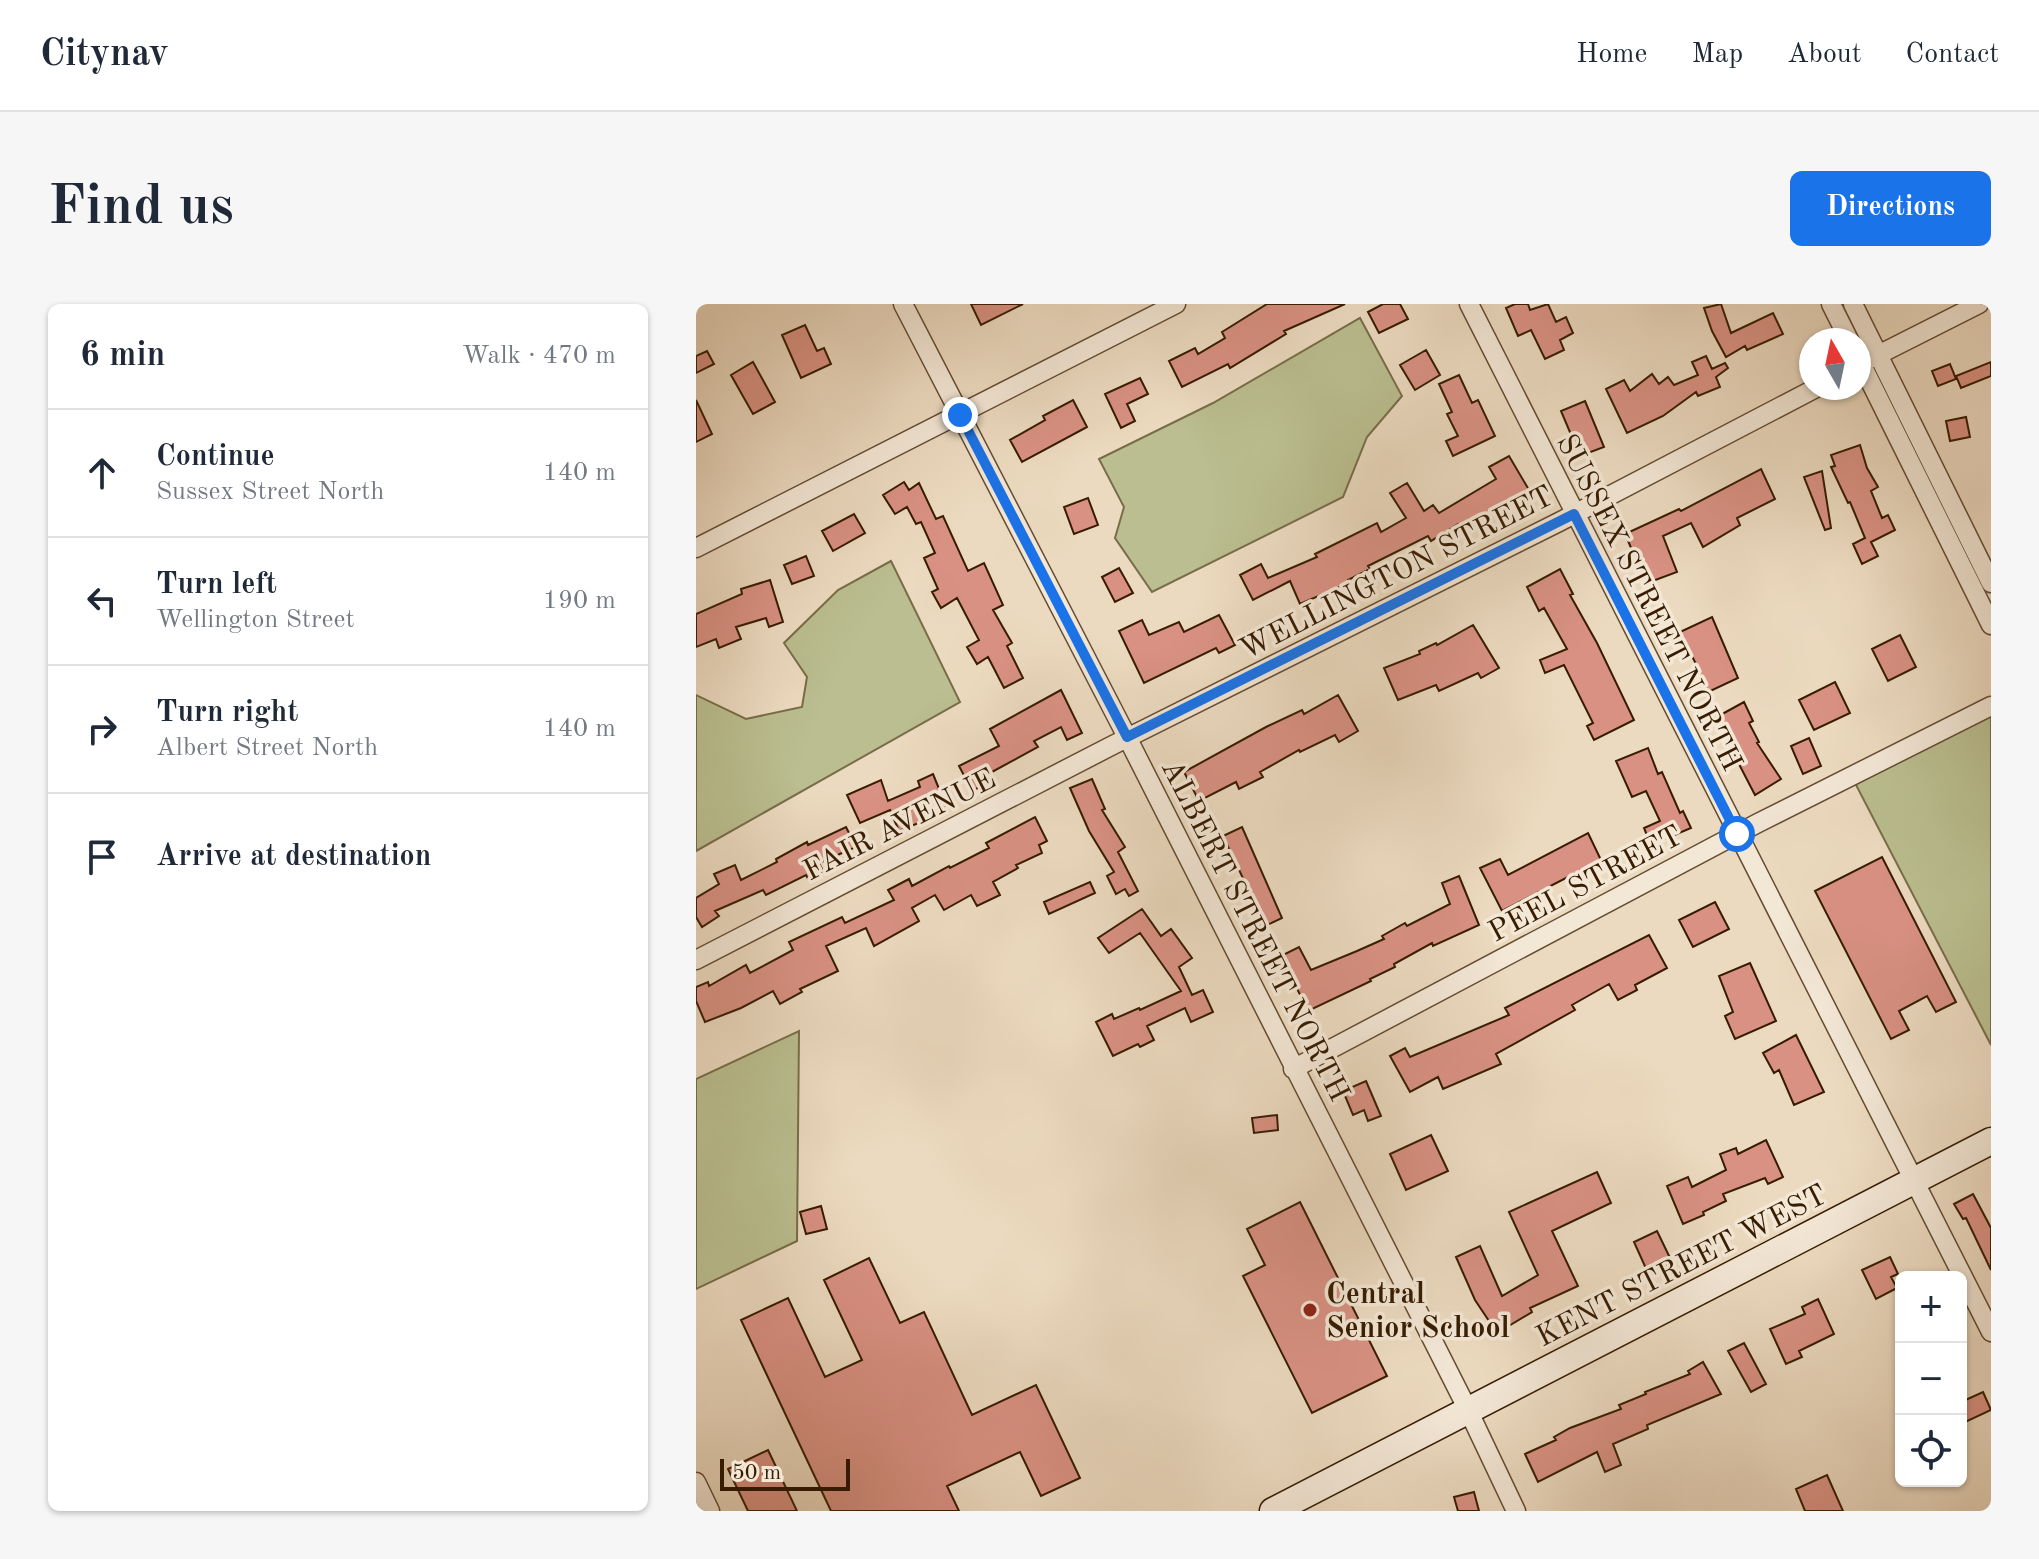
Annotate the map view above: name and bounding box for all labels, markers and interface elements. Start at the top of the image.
text: Citynav [40,36,169,74]
text: Home [1576,41,1647,69]
text: Map [1691,41,1743,69]
text: About [1787,41,1862,69]
text: Contact [1906,41,1999,69]
button: Directions [1790,171,1991,246]
text: Find us [48,180,234,236]
north arrow [1799,328,1871,400]
text: 6 min [80,339,165,373]
text: Walk · 470 m [462,343,616,369]
route end [942,397,978,433]
street label: SUSSEX STREET NORTH [1550,430,1746,776]
text: Continue [156,442,275,472]
icon: ahead [80,451,124,495]
text: 140 m [543,460,616,486]
text: Sussex Street North [156,479,384,505]
street label: WELLINGTON STREET [1235,481,1559,666]
text: Turn left [156,570,277,600]
icon: left [80,579,124,623]
text: 190 m [543,588,616,614]
text: Wellington Street [156,607,355,633]
text: Turn right [156,698,298,728]
icon: right [80,707,124,751]
text: 140 m [543,716,616,742]
text: Albert Street North [156,735,378,761]
street label: ALBERT STREET NORTH [1155,755,1354,1107]
street label: FAIR AVENUE [799,764,1001,887]
route start [1719,816,1755,852]
street label: PEEL STREET [1484,821,1688,948]
icon: arrive [80,835,124,879]
text: Arrive at destination [156,842,431,872]
street label: KENT STREET WEST [1532,1180,1832,1353]
map controls [1895,1271,1967,1487]
button: + [1895,1271,1967,1343]
place label: Central Senior School [1326,1280,1510,1344]
marker: Central Senior School [1301,1301,1319,1319]
button: − [1895,1343,1967,1415]
button: locate [1895,1415,1967,1487]
scale bar [720,1455,850,1491]
text: 50 m [732,1462,781,1484]

